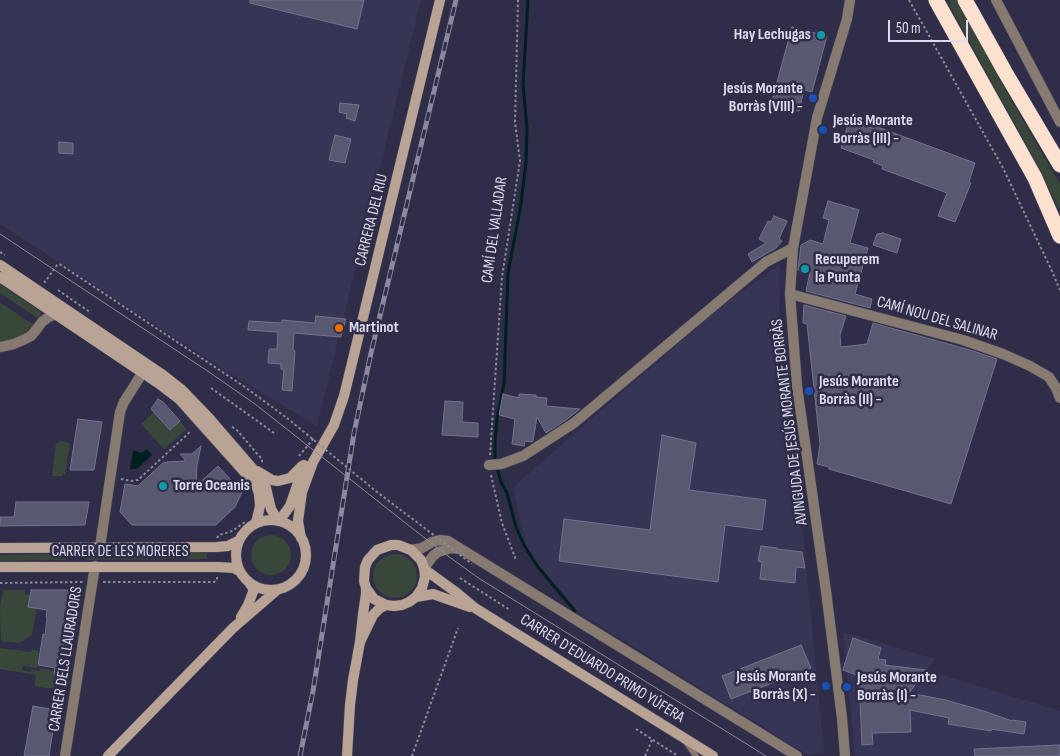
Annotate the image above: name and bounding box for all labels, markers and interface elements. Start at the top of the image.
scale bar [890,10,970,42]
text: 50 m [896,19,921,38]
place label: Hay Lechugas [734,25,811,45]
marker: Hay Lechugas [815,29,827,41]
place label: Jesús Morante Borràs (VIII) - [723,79,803,117]
marker: Jesús Morante Borràs (VIII) - [807,92,819,104]
place label: Jesús Morante Borràs (III) - [833,111,913,149]
marker: Jesús Morante Borràs (III) - [817,124,829,136]
street label: CARRERA DEL RIU [351,172,393,268]
street label: CAMÍ DEL VALLADAR [478,176,512,284]
place label: Recuperem la Punta [815,250,879,288]
marker: Recuperem la Punta [799,263,811,275]
street label: CAMÍ NOU DEL SALINAR [874,293,1000,345]
place label: Martinot [349,318,399,338]
street label: AVINGUDA DE JESÚS MORANTE BORRÀS [768,318,812,526]
marker: Martinot [333,322,345,334]
place label: Jesús Morante Borràs (II) - [819,372,899,410]
marker: Jesús Morante Borràs (II) - [803,385,815,397]
place label: Torre Oceanis [173,476,250,496]
marker: Torre Oceanis [157,480,169,492]
street label: CARRER DE LES MORERES [51,542,189,562]
street label: CARRER DELS LLAURADORS [45,585,87,733]
street label: CARRER D'EDUARDO PRIMO YÚFERA [516,611,688,727]
place label: Jesús Morante Borràs (X) - [736,667,816,705]
place label: Jesús Morante Borràs (I) - [857,668,937,706]
marker: Jesús Morante Borràs (X) - [820,680,832,692]
marker: Jesús Morante Borràs (I) - [841,681,853,693]

